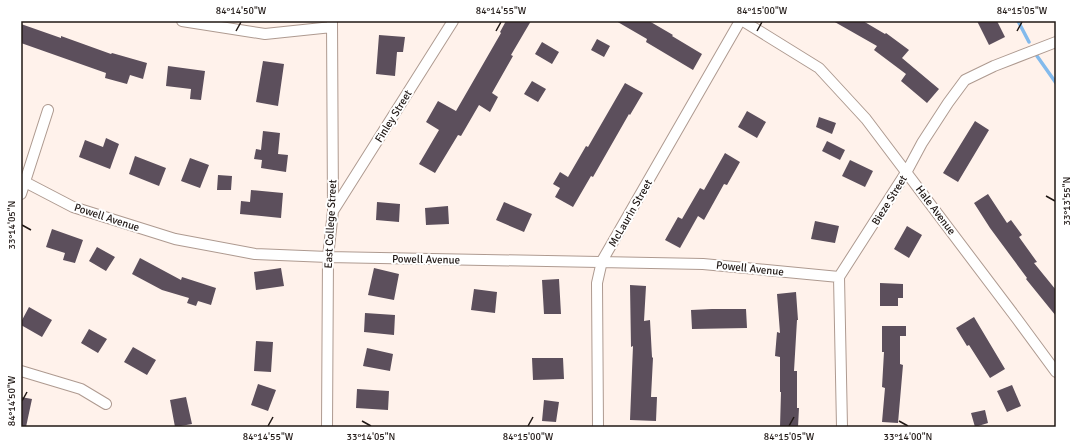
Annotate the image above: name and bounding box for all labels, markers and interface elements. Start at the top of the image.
text: 84°14'50"W [216,5,267,17]
text: 84°14'55"W [476,5,527,17]
text: 84°15'00"W [737,5,788,17]
text: 84°15'05"W [997,5,1048,17]
street label: Finley Street [372,88,415,145]
street label: Bieze Street [869,173,910,228]
street label: McLaurin Street [606,177,655,249]
text: 33°13'55"N [1061,177,1073,225]
street label: East College Street [322,179,339,269]
street label: Hale Avenue [913,183,958,238]
text: 33°14'05"N [6,201,18,249]
street label: Powell Avenue [72,201,141,234]
street label: Powell Avenue [392,252,460,267]
street label: Powell Avenue [715,258,784,279]
text: 84°14'50"W [6,375,18,426]
text: 84°14'55"W [243,431,294,443]
text: 33°14'05"N [347,431,395,443]
text: 84°15'00"W [503,431,554,443]
text: 84°15'05"W [764,431,815,443]
text: 33°14'00"N [884,431,932,443]

